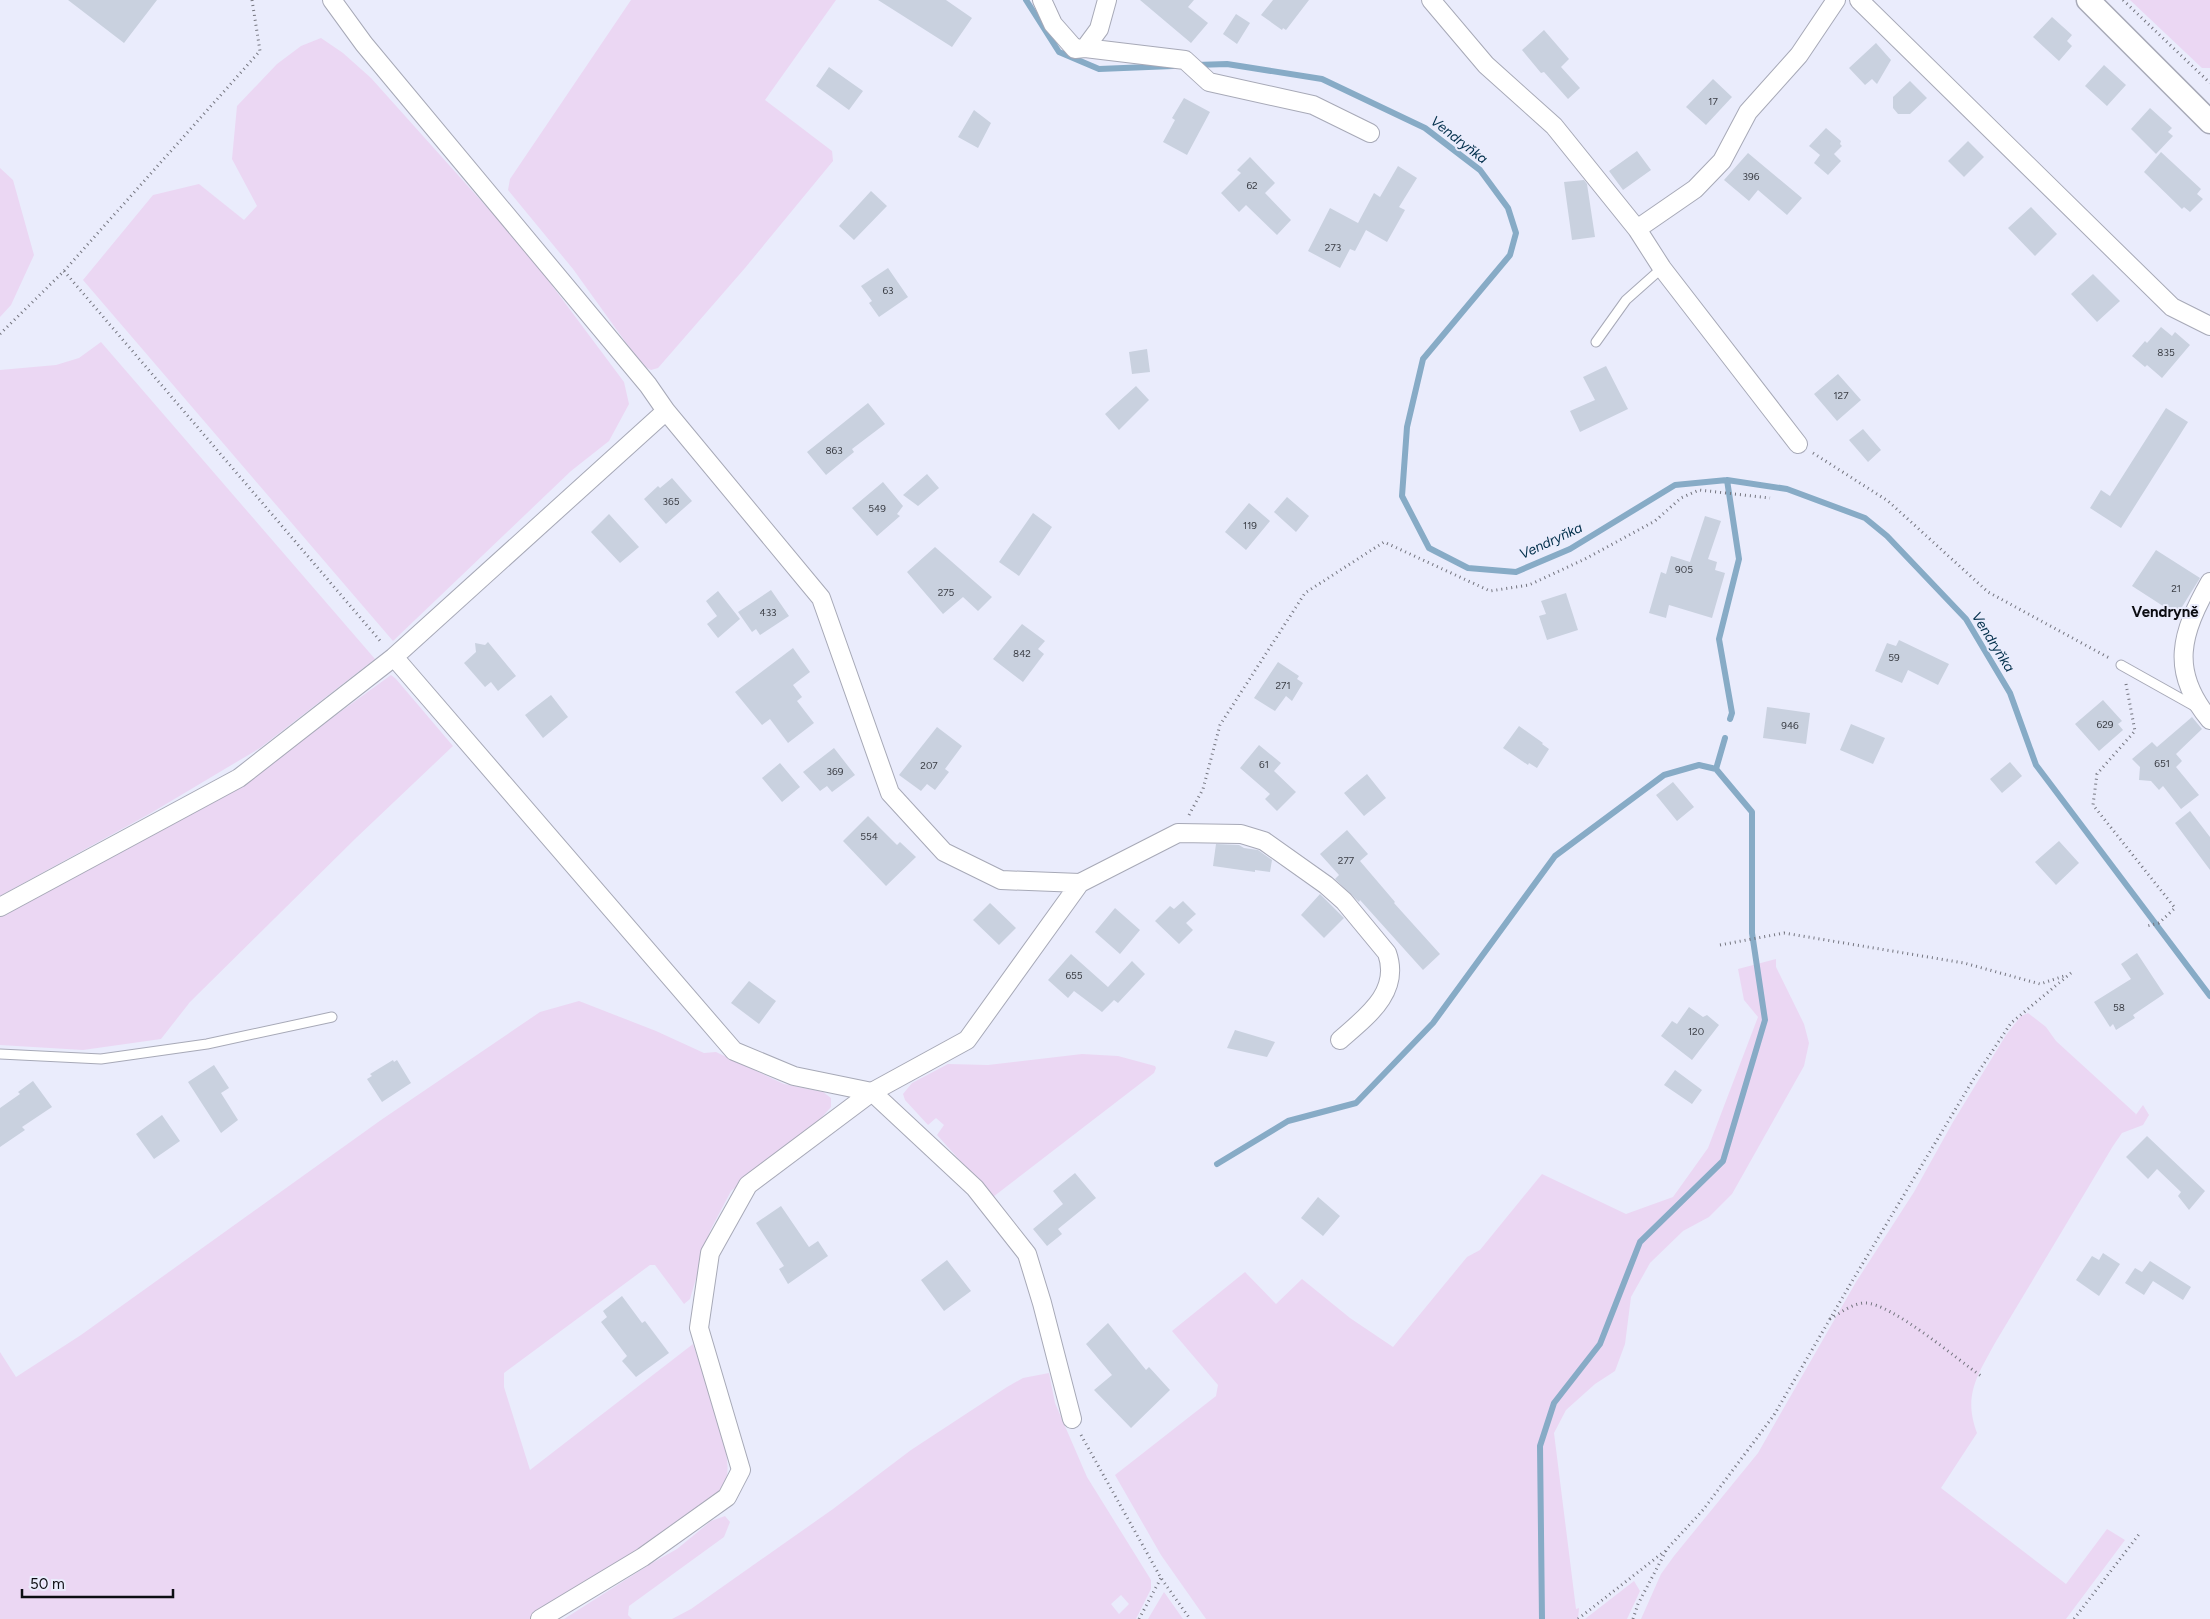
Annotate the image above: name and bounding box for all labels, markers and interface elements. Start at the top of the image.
house number: 17 [1708,95,1718,108]
water label: Vendryňka [1427,112,1491,168]
house number: 396 [1743,170,1760,183]
house number: 62 [1246,179,1258,192]
house number: 273 [1325,241,1341,254]
house number: 63 [882,284,894,297]
house number: 835 [2157,346,2175,359]
house number: 127 [1833,389,1849,402]
house number: 863 [825,444,843,457]
house number: 365 [663,495,680,508]
house number: 549 [868,502,886,515]
house number: 119 [1243,519,1257,532]
water label: Vendryňka [1517,519,1585,563]
house number: 905 [1675,563,1693,576]
house number: 21 [2171,582,2181,595]
house number: 275 [938,586,955,599]
district label: Vendryně [2131,603,2199,621]
house number: 433 [759,606,777,619]
water label: Vendryňka [1968,609,2018,675]
house number: 842 [1013,647,1031,660]
house number: 59 [1888,651,1900,664]
house number: 271 [1275,679,1291,692]
house number: 629 [2097,718,2114,731]
house number: 946 [1781,719,1799,732]
house number: 651 [2154,757,2170,770]
house number: 61 [1259,758,1269,771]
house number: 207 [920,759,938,772]
house number: 369 [827,765,844,778]
house number: 554 [860,830,878,843]
house number: 277 [1338,854,1355,867]
house number: 655 [1065,969,1083,982]
house number: 58 [2113,1001,2125,1014]
house number: 120 [1688,1025,1704,1038]
scale bar [22,1566,174,1598]
text: 50 m [30,1575,65,1593]

